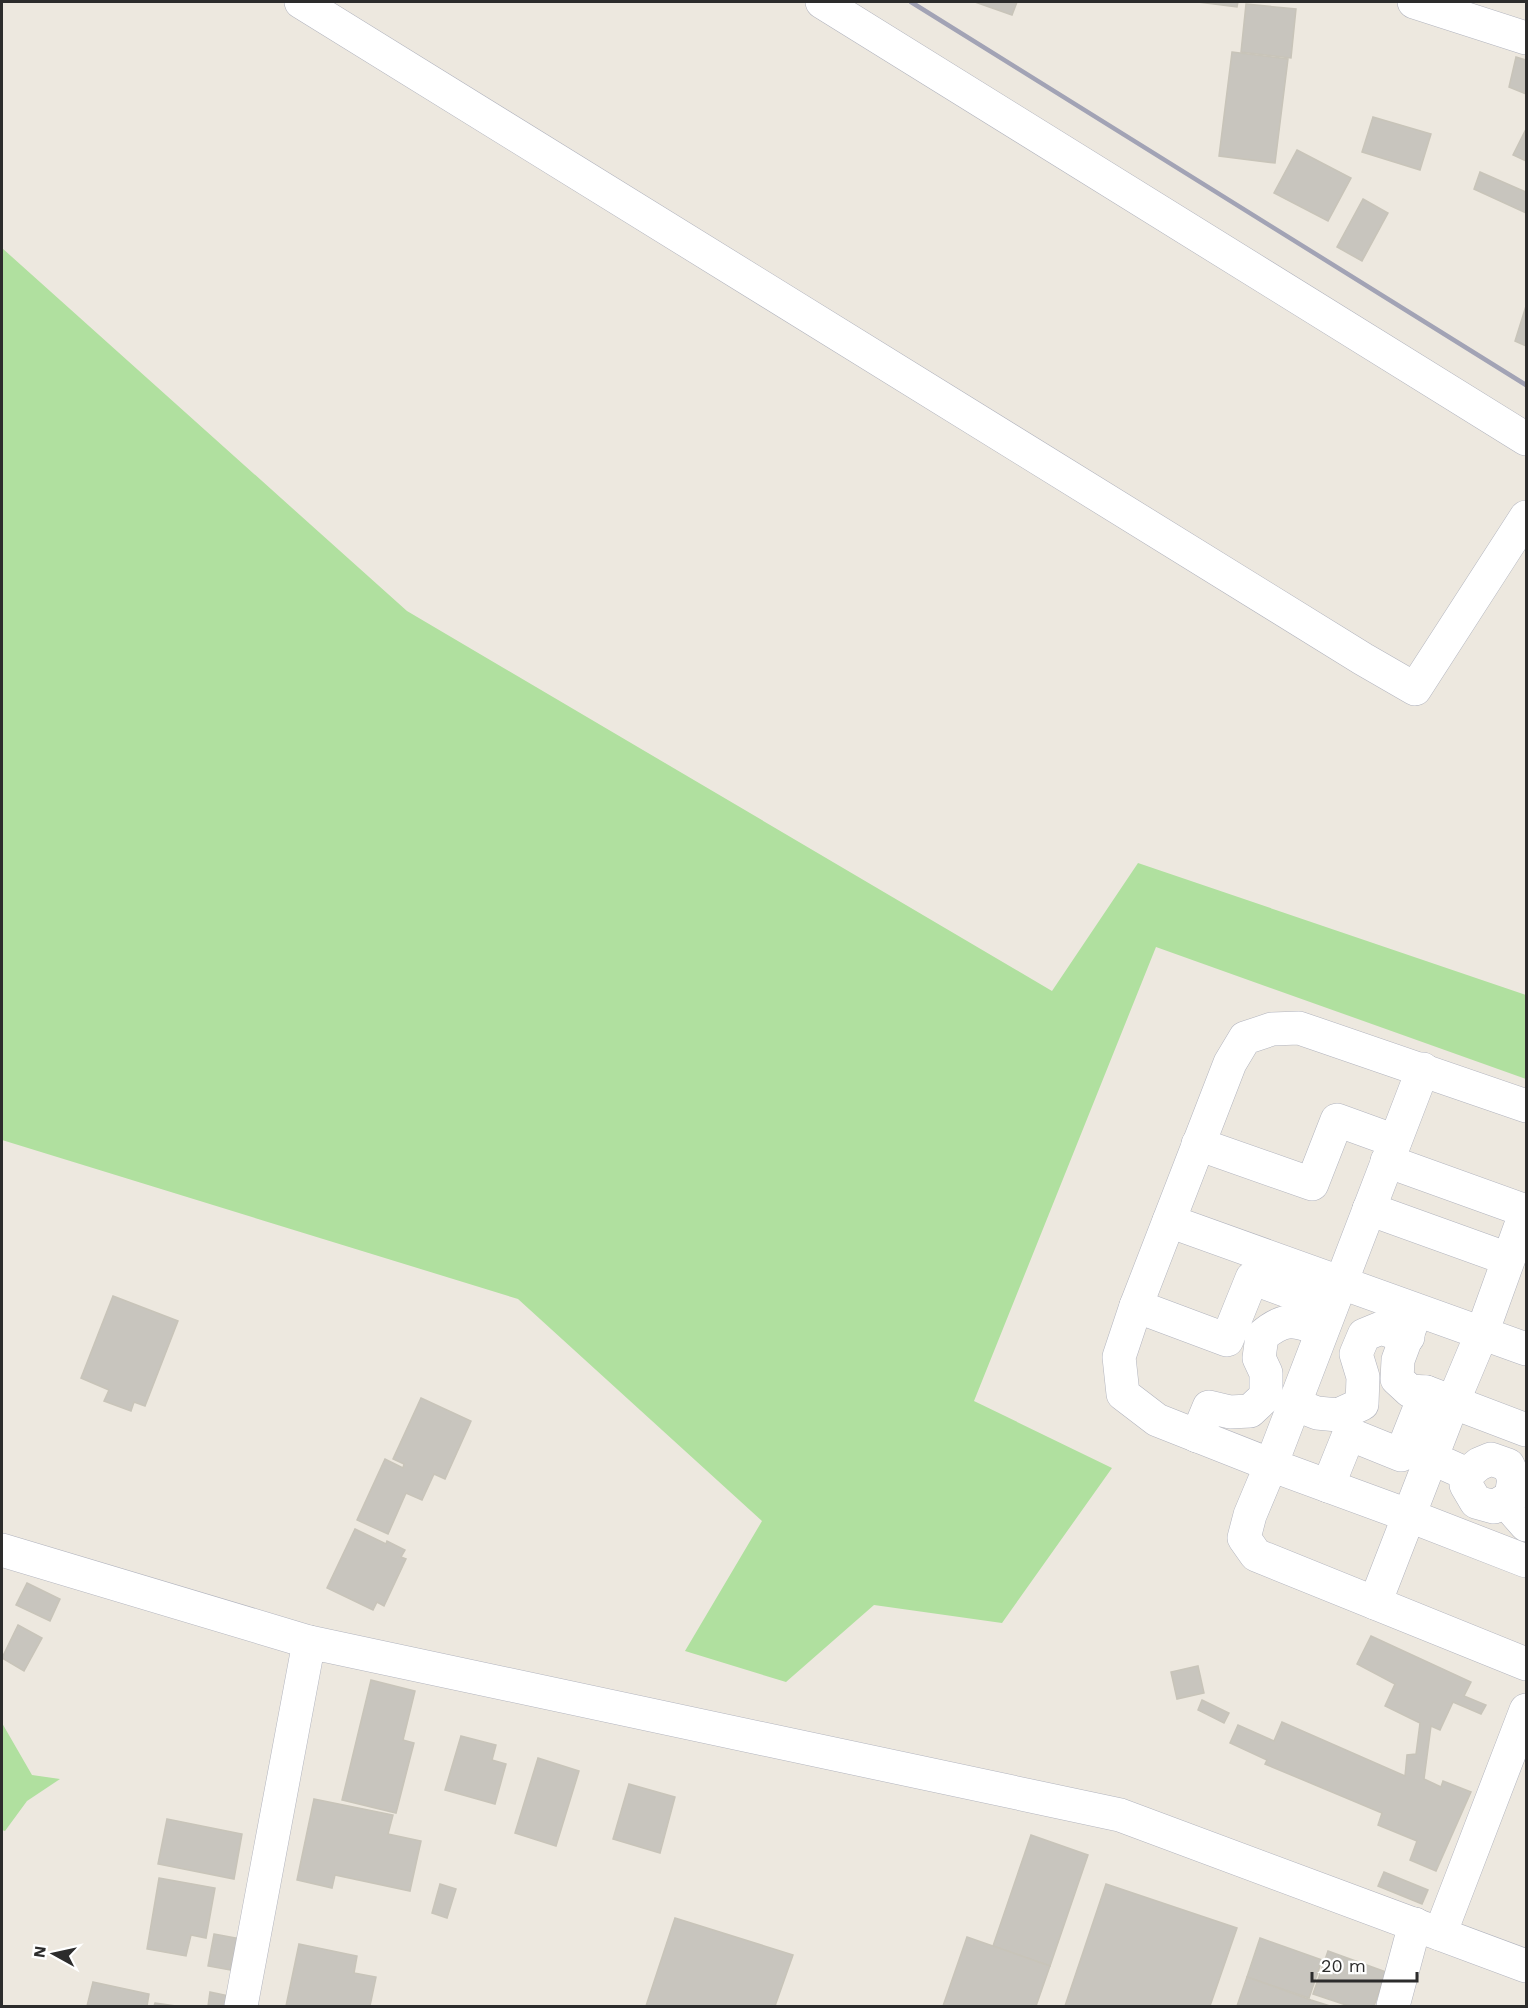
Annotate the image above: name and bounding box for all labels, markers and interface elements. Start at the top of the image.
north arrow [24,1924,84,1984]
text: N [29,1945,50,1959]
scale bar [1312,1945,1417,1983]
text: 20 m [1321,1955,1366,1976]

